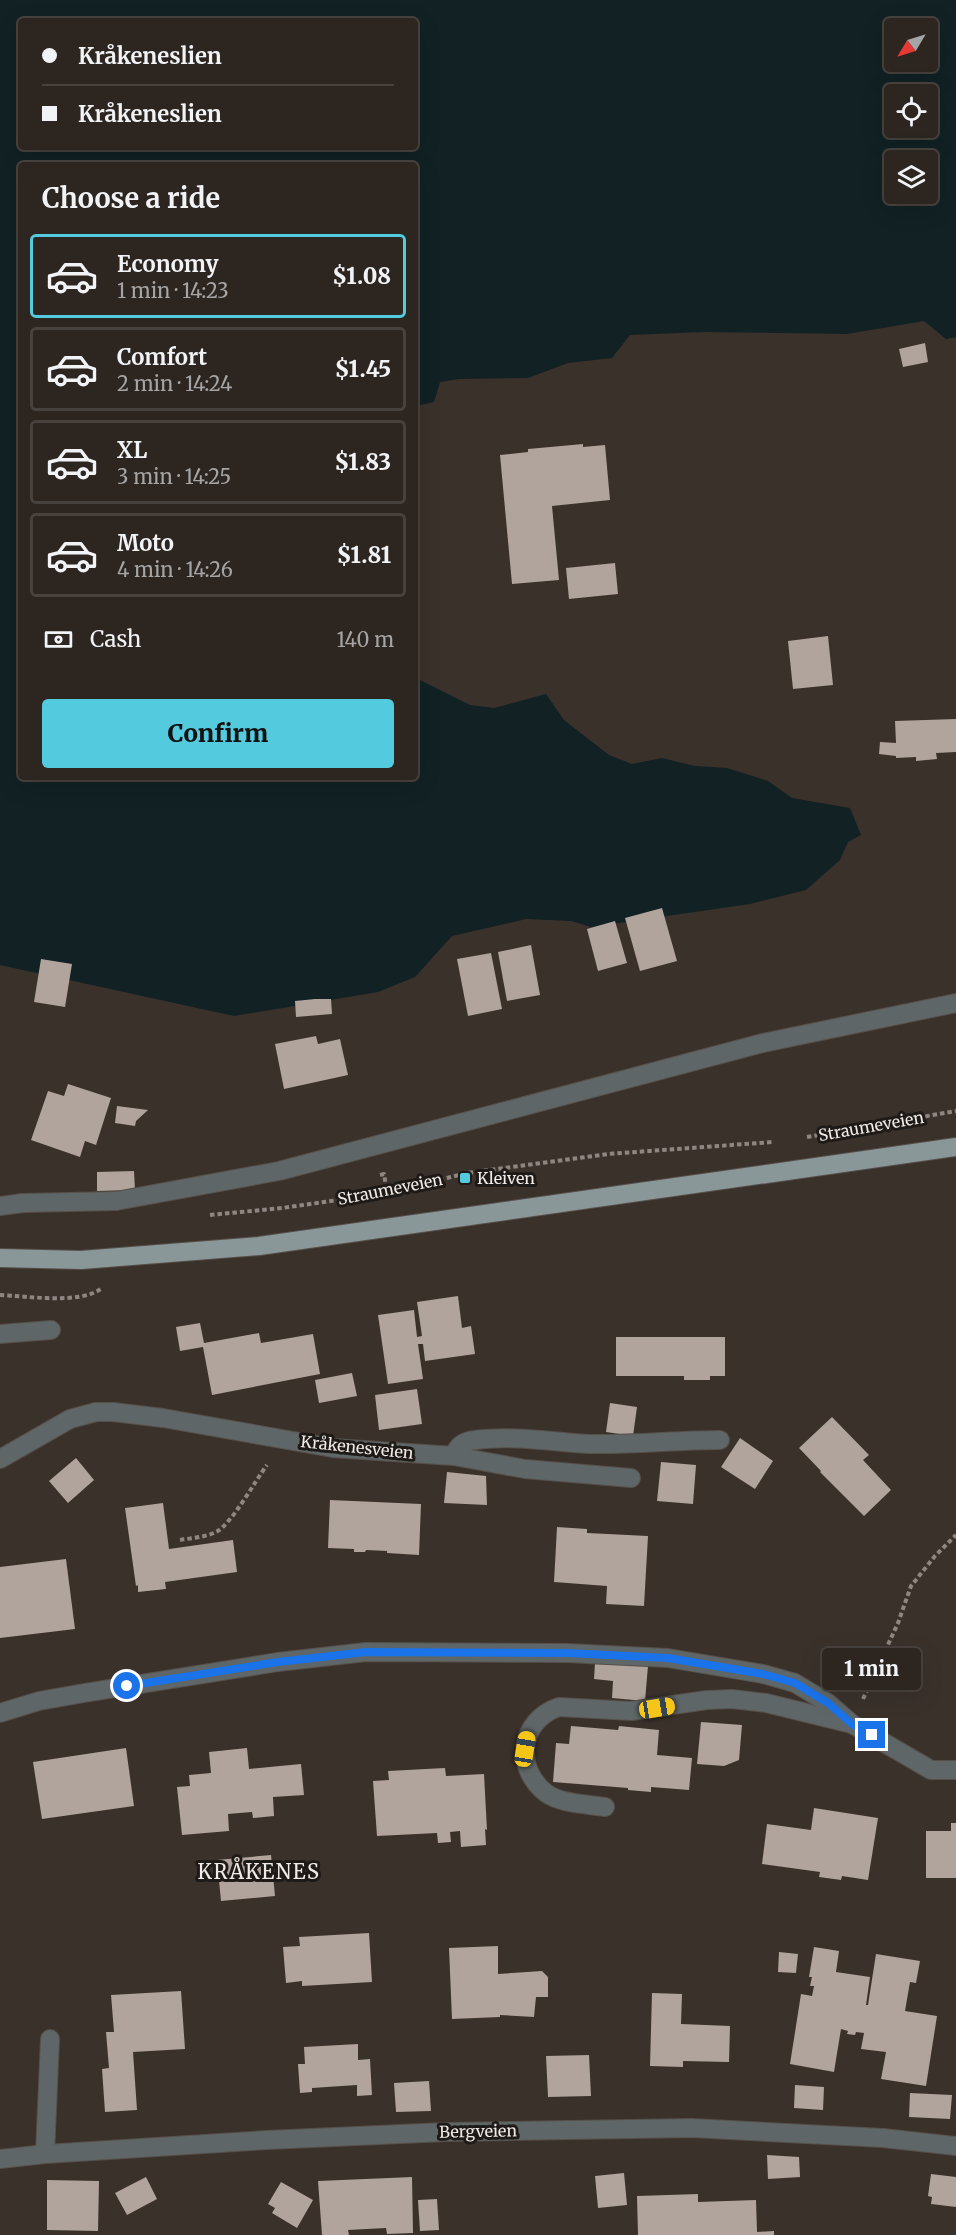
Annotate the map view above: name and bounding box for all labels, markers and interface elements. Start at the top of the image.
north arrow [884,18,938,72]
map controls [884,18,938,204]
text: Kråkeneslien [78,42,222,70]
button: locate [884,84,938,138]
text: Kråkeneslien [78,100,222,128]
button: layers [884,150,938,204]
text: Choose a ride [42,181,220,215]
icon: car [45,249,99,303]
text: Economy [117,250,218,278]
text: $1.08 [332,262,391,290]
text: 1 min · 14:23 [117,278,229,303]
icon: car [45,342,99,396]
text: Comfort [117,343,207,371]
text: $1.45 [335,355,391,383]
text: 2 min · 14:24 [117,371,232,396]
icon: car [45,435,99,489]
text: XL [117,436,147,464]
text: $1.83 [334,448,391,476]
text: 3 min · 14:25 [117,464,231,489]
icon: car [45,528,99,582]
text: Moto [117,529,174,557]
text: $1.81 [337,541,391,569]
text: 4 min · 14:26 [117,557,233,582]
icon: cash [42,623,75,656]
text: Cash [90,625,141,653]
text: 140 m [337,627,394,652]
button: Confirm [42,699,394,768]
street label: Straumeveien [817,1107,926,1145]
place label: Kleiven [477,1168,535,1188]
street label: Straumeveien [336,1169,445,1209]
marker: Kleiven [458,1171,472,1185]
street label: Kråkenesveien [300,1431,415,1463]
callout: 1 min [822,1648,922,1690]
text: 1 min [844,1656,899,1681]
route start [113,1672,140,1699]
car [638,1696,676,1720]
route end [858,1721,885,1748]
car [513,1730,537,1768]
district label: KRÅKENES [198,1857,320,1884]
street label: Bergveien [439,2120,517,2142]

